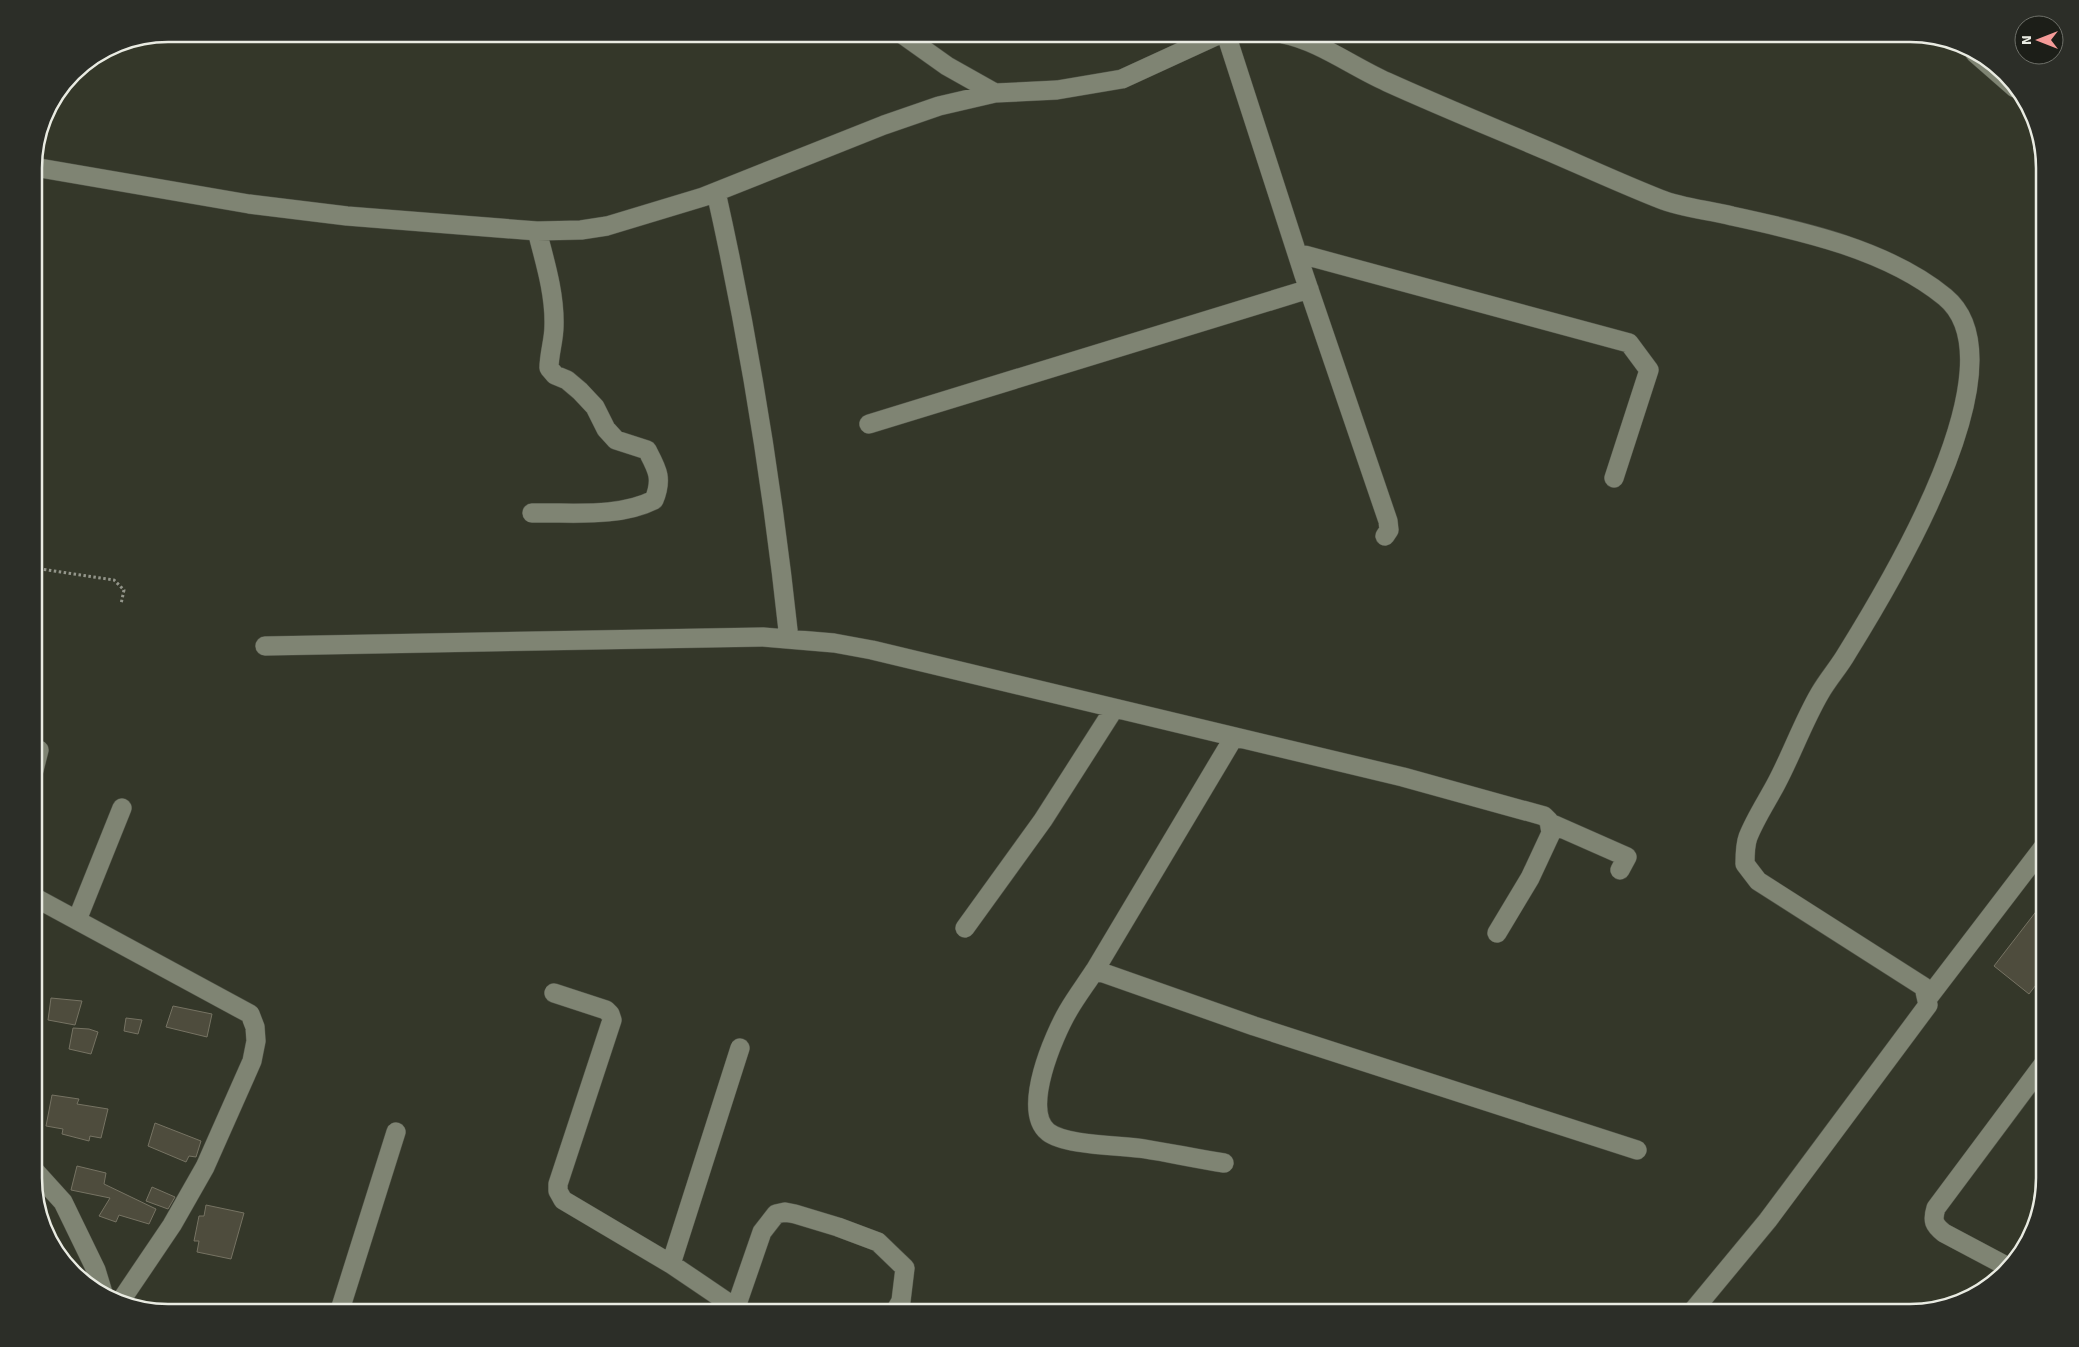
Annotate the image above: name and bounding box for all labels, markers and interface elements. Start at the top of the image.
north arrow [2014,15,2064,65]
text: N [2018,35,2035,45]

